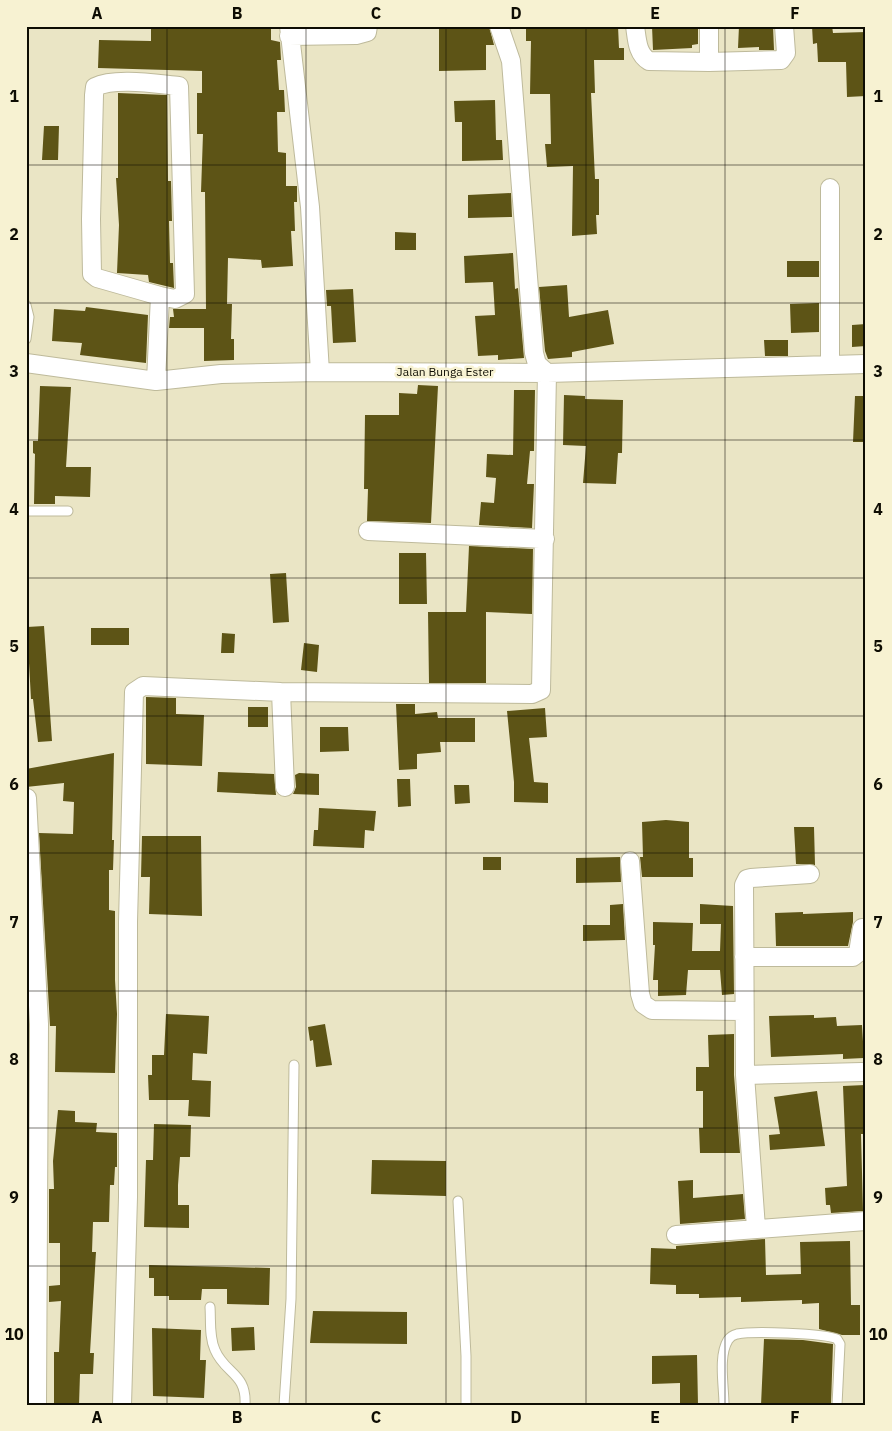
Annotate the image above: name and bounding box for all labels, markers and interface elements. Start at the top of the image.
text: A [92,3,103,23]
text: B [232,3,243,23]
text: C [371,3,381,23]
text: D [510,3,522,23]
text: E [650,3,660,23]
text: F [790,3,800,23]
text: 1 [9,86,19,106]
text: 1 [873,86,883,106]
text: 2 [9,224,19,244]
text: 2 [873,224,883,244]
text: 3 [9,361,19,381]
text: 3 [873,361,883,381]
street label: Jalan Bunga Ester [397,364,494,379]
text: 4 [9,499,19,519]
text: 4 [873,499,883,519]
text: 5 [9,636,19,656]
text: 5 [873,636,883,656]
text: 6 [9,774,19,794]
text: 6 [873,774,883,794]
text: 7 [9,912,19,932]
text: 7 [873,912,883,932]
text: 8 [9,1049,19,1069]
text: 8 [873,1049,883,1069]
text: 9 [9,1187,19,1207]
text: 9 [873,1187,883,1207]
text: 10 [4,1324,24,1344]
text: 10 [868,1324,888,1344]
text: A [92,1407,103,1427]
text: B [232,1407,243,1427]
text: C [371,1407,381,1427]
text: D [510,1407,522,1427]
text: E [650,1407,660,1427]
text: F [790,1407,800,1427]

